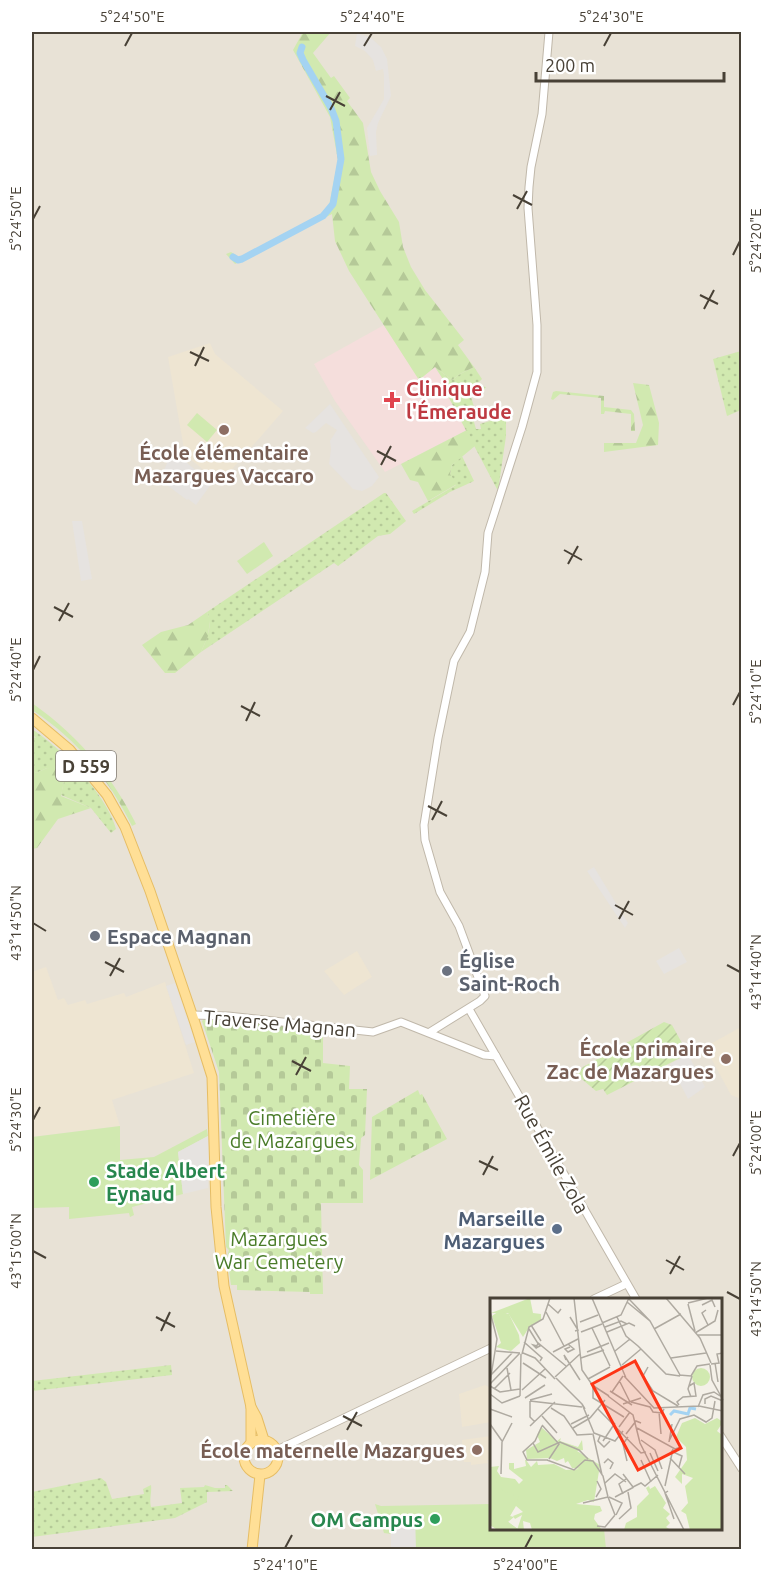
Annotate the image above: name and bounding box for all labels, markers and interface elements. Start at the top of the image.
text: 5°24'50"E [99,8,165,25]
text: 5°24'40"E [339,8,405,25]
text: 5°24'30"E [578,8,644,25]
scale bar [536,45,724,83]
text: 200 m [545,55,595,75]
text: 5°24'50"E [7,186,24,252]
text: 5°24'20"E [747,208,764,274]
place label: Clinique l'Émeraude [406,377,512,423]
marker: Clinique l'Émeraude [383,391,401,409]
marker: École élémentaire Mazargues Vaccaro [217,423,231,437]
place label: École élémentaire Mazargues Vaccaro [134,440,314,487]
text: 5°24'40"E [7,637,24,703]
text: 5°24'10"E [747,659,764,725]
road number: D 559 [56,751,116,781]
text: 43°14'50"N [7,885,24,961]
place label: Espace Magnan [107,925,252,948]
marker: Espace Magnan [88,929,102,943]
text: 43°14'40"N [747,934,764,1010]
place label: Église Saint-Roch [459,948,560,995]
marker: Église Saint-Roch [440,964,454,978]
street label: Traverse Magnan [203,1005,357,1041]
place label: École primaire Zac de Mazargues [547,1036,714,1083]
marker: École primaire Zac de Mazargues [719,1052,733,1066]
text: 5°24'30"E [7,1087,24,1153]
street label: Rue Émile Zola [510,1091,594,1217]
park label: Cimetière de Mazargues [230,1106,354,1152]
text: 5°24'00"E [747,1110,764,1176]
place label: Stade Albert Eynaud [106,1159,226,1205]
marker: Stade Albert Eynaud [87,1175,101,1189]
place label: Marseille Mazargues [443,1207,545,1253]
text: 43°15'00"N [7,1213,24,1289]
marker: Marseille Mazargues [550,1222,564,1236]
park label: Mazargues War Cemetery [215,1227,344,1273]
text: 43°14'50"N [747,1261,764,1337]
inset map [490,1298,722,1530]
place label: École maternelle Mazargues [200,1438,465,1462]
marker: École maternelle Mazargues [470,1443,484,1457]
place label: OM Campus [311,1508,423,1531]
marker: OM Campus [428,1512,442,1526]
text: 5°24'10"E [252,1556,318,1573]
text: 5°24'00"E [492,1556,558,1573]

